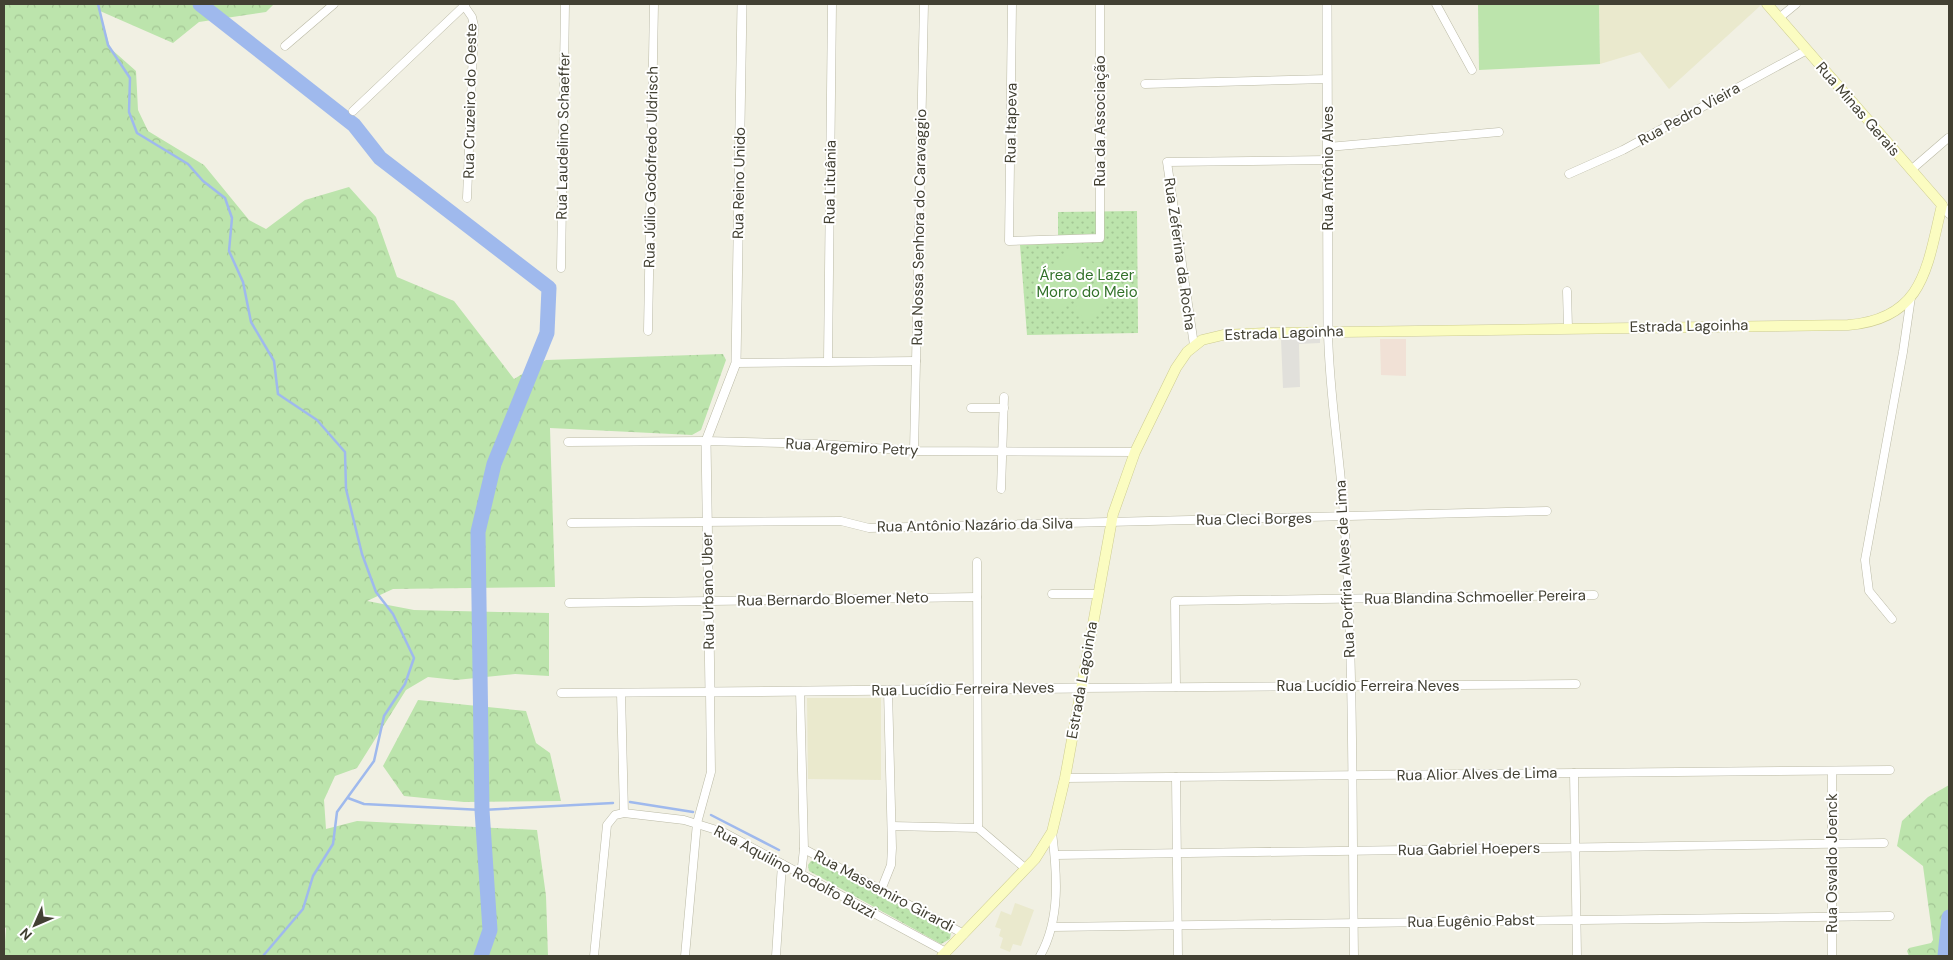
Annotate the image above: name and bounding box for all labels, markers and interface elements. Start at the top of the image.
street label: Rua Cruzeiro do Oeste [459,23,481,179]
street label: Rua Laudelino Schaeffer [552,52,574,220]
street label: Rua da Associação [1090,55,1110,187]
street label: Rua Minas Gerais [1811,58,1905,160]
street label: Rua Júlio Godofredo Uldrisch [639,66,663,268]
street label: Rua Pedro Vieira [1635,78,1743,150]
street label: Rua Itapeva [1000,83,1022,163]
street label: Rua Antônio Alves [1318,106,1338,230]
street label: Rua Nossa Senhora do Caravaggio [907,108,931,346]
street label: Rua Reino Unido [728,127,750,239]
street label: Rua Lituânia [819,140,841,224]
street label: Rua Zeferina da Rocha [1159,176,1201,332]
park label: Área de Lazer Morro do Meio [1036,265,1138,302]
street label: Estrada Lagoinha [1629,315,1749,337]
street label: Estrada Lagoinha [1224,321,1344,345]
street label: Rua Argemiro Petry [785,434,920,461]
street label: Rua Porfíria Alves de Lima [1330,480,1360,658]
street label: Rua Cleci Borges [1196,508,1312,530]
street label: Rua Antônio Nazário da Silva [877,513,1073,537]
street label: Rua Urbano Uber [697,532,719,650]
street label: Rua Blandina Schmoeller Pereira [1364,585,1586,609]
street label: Rua Bernardo Bloemer Neto [737,587,929,611]
street label: Estrada Lagoinha [1062,620,1102,740]
street label: Rua Lucídio Ferreira Neves [1276,676,1460,696]
street label: Rua Lucídio Ferreira Neves [871,677,1055,701]
street label: Rua Alior Alves de Lima [1396,763,1558,785]
street label: Rua Osvaldo Joenck [1822,793,1842,933]
street label: Rua Aquilino Rodolfo Buzzi [710,821,880,923]
street label: Rua Gabriel Hoepers [1398,838,1540,860]
street label: Rua Massemiro Girardi [810,846,958,936]
north arrow [10,900,60,950]
street label: Rua Eugênio Pabst [1407,910,1535,932]
text: N [16,924,36,944]

